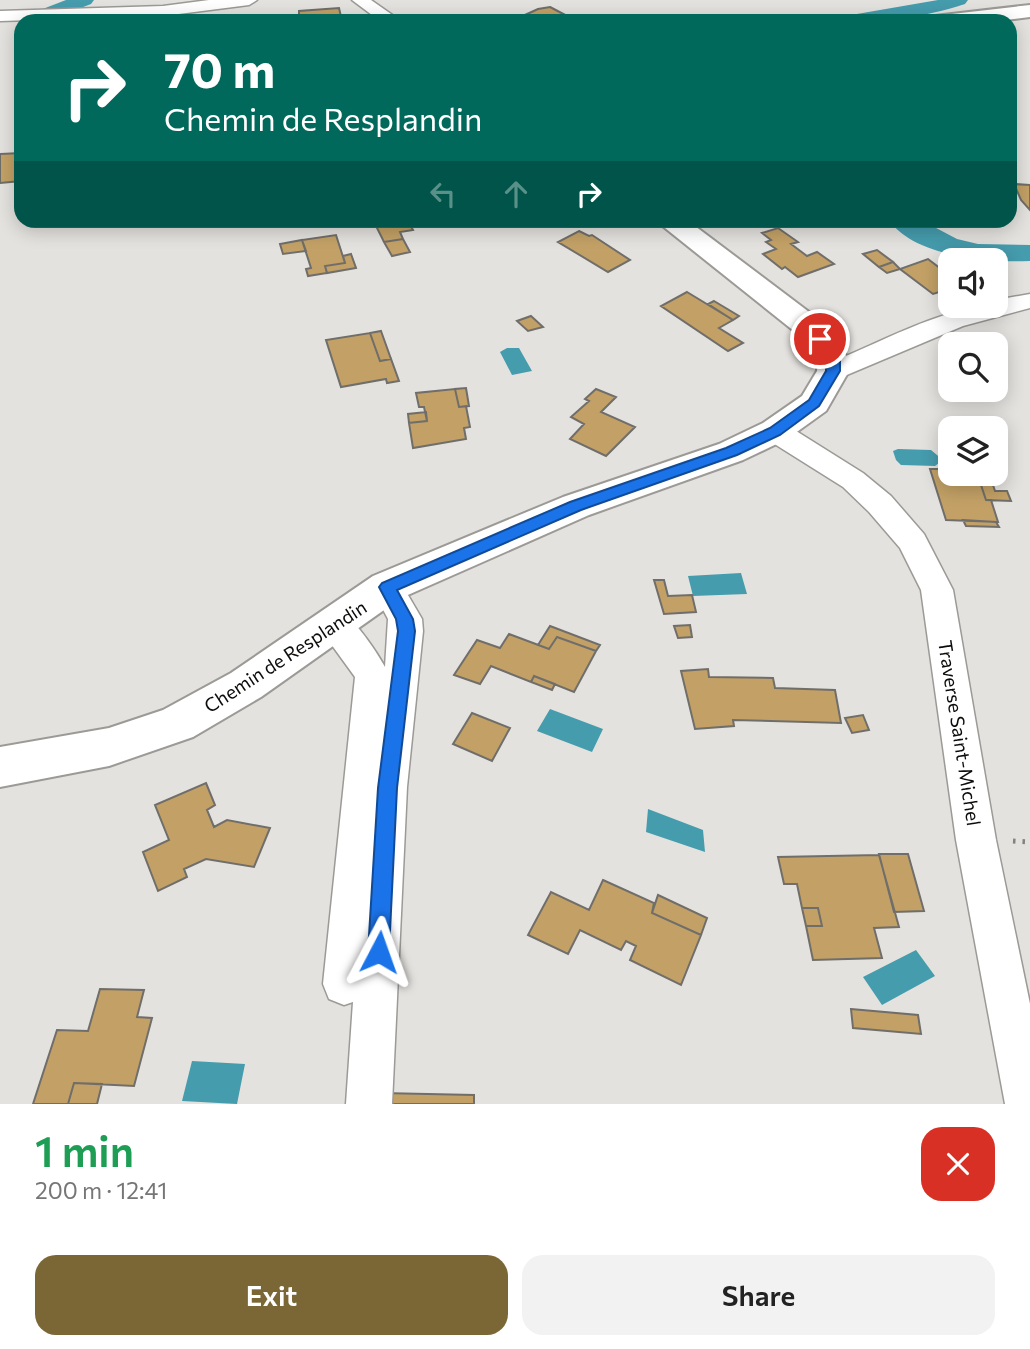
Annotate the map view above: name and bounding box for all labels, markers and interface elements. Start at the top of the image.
text: 70 m [164,38,275,98]
icon: right [49,42,140,133]
text: Chemin de Resplandin [164,98,482,138]
icon: left [424,175,462,213]
icon: ahead [497,175,535,213]
icon: right [570,175,608,213]
map controls [938,248,1008,486]
button: sound [938,248,1008,318]
pin [790,309,850,369]
icon: arrive [801,320,839,358]
button: search [938,332,1008,402]
button: layers [938,416,1008,486]
street label: Chemin de Resplandin [200,595,370,717]
street label: Traverse Saint-Michel [934,639,986,827]
position arrow [342,915,416,989]
text: 1 min [35,1124,134,1176]
button: close [921,1127,995,1201]
text: 200 m · 12:41 [35,1176,167,1204]
button: Exit [35,1255,508,1335]
button: Share [522,1255,995,1335]

